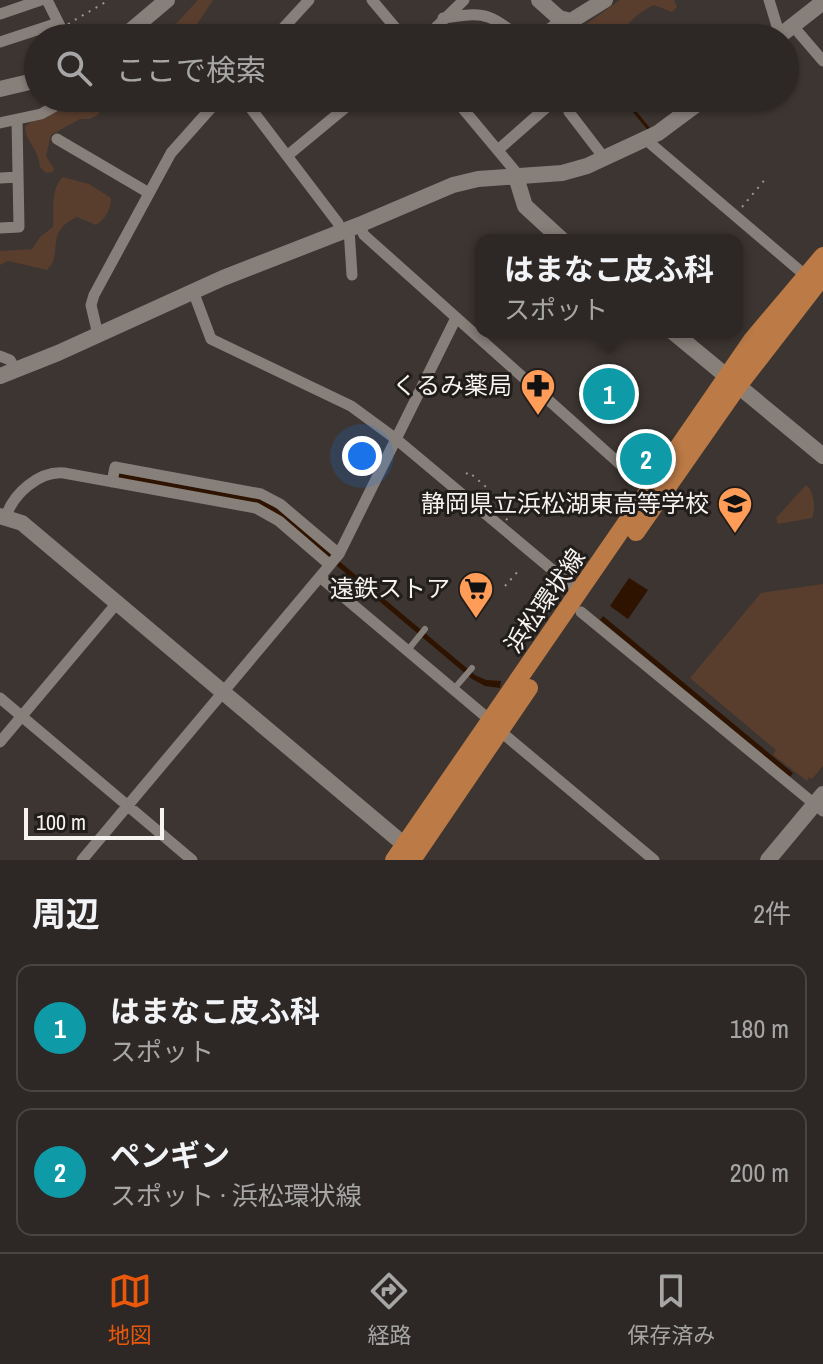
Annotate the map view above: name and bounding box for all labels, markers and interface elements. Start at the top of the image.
search box [24,24,799,112]
icon: search [52,46,96,90]
text: ここで検索 [116,50,266,90]
popup [475,234,743,338]
text: はまなこ皮ふ科 [504,249,714,289]
text: スポット [504,292,608,327]
pin: 1 [583,364,635,424]
pharmacy icon: くるみ薬局 [519,367,557,417]
place label: くるみ薬局 [392,369,512,401]
pin: 2 [620,429,672,489]
your location [342,436,382,476]
school or university icon: 静岡県立浜松湖東高等学校 [716,485,754,535]
place label: 静岡県立浜松湖東高等学校 [421,487,709,519]
street label: 浜松環状線 [497,542,592,659]
supermarket icon: 遠鉄ストア [457,570,495,620]
place label: 遠鉄ストア [330,572,450,604]
scale bar [24,804,164,840]
text: 100 m [36,807,86,837]
text: 周辺 [32,891,100,937]
text: 2件 [753,896,791,931]
text: はまなこ皮ふ科 [110,991,320,1031]
text: 1 [54,1011,66,1046]
text: 180 m [730,1011,789,1046]
text: スポット [110,1034,214,1069]
text: ペンギン [110,1135,230,1175]
text: 2 [54,1155,66,1190]
text: 200 m [730,1155,789,1190]
text: スポット · 浜松環状線 [110,1178,362,1213]
tab: 地図 [108,1269,152,1350]
tab: 経路 [367,1269,411,1350]
tab: 保存済み [627,1269,715,1350]

